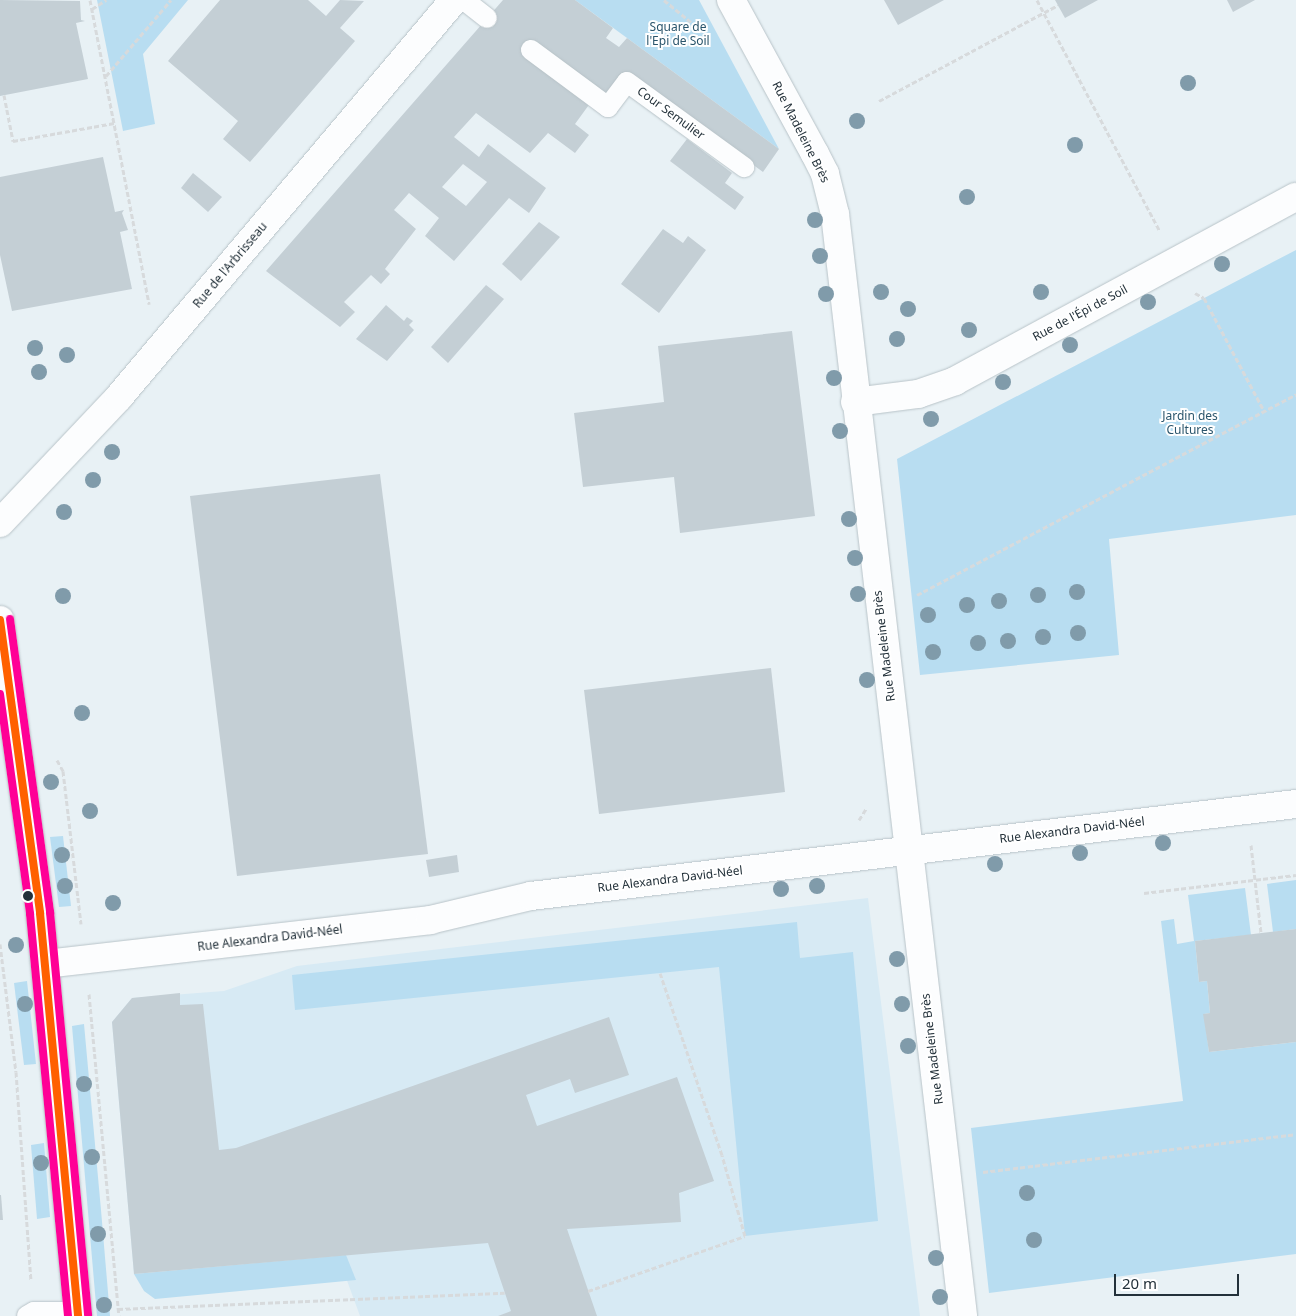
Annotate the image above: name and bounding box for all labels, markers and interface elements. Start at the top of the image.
park label: Square de l'Epi de Soil [646,20,710,48]
street label: Rue Madeleine Brès [769,79,833,185]
street label: Cour Semulier [634,84,708,142]
street label: Rue de l'Arbrisseau [190,219,270,311]
street label: Rue de l'Épi de Soil [1030,282,1130,344]
park label: Jardin des Cultures [1162,409,1218,437]
street label: Rue Madeleine Brès [870,590,898,702]
street label: Rue Alexandra David-Néel [999,814,1145,846]
street label: Rue Alexandra David-Néel [597,863,743,895]
unlabelled marker [23,891,33,901]
street label: Rue Alexandra David-Néel [197,922,343,954]
street label: Rue Madeleine Brès [918,993,946,1105]
scale bar [1116,1264,1241,1296]
text: 20 m [1122,1273,1157,1293]

